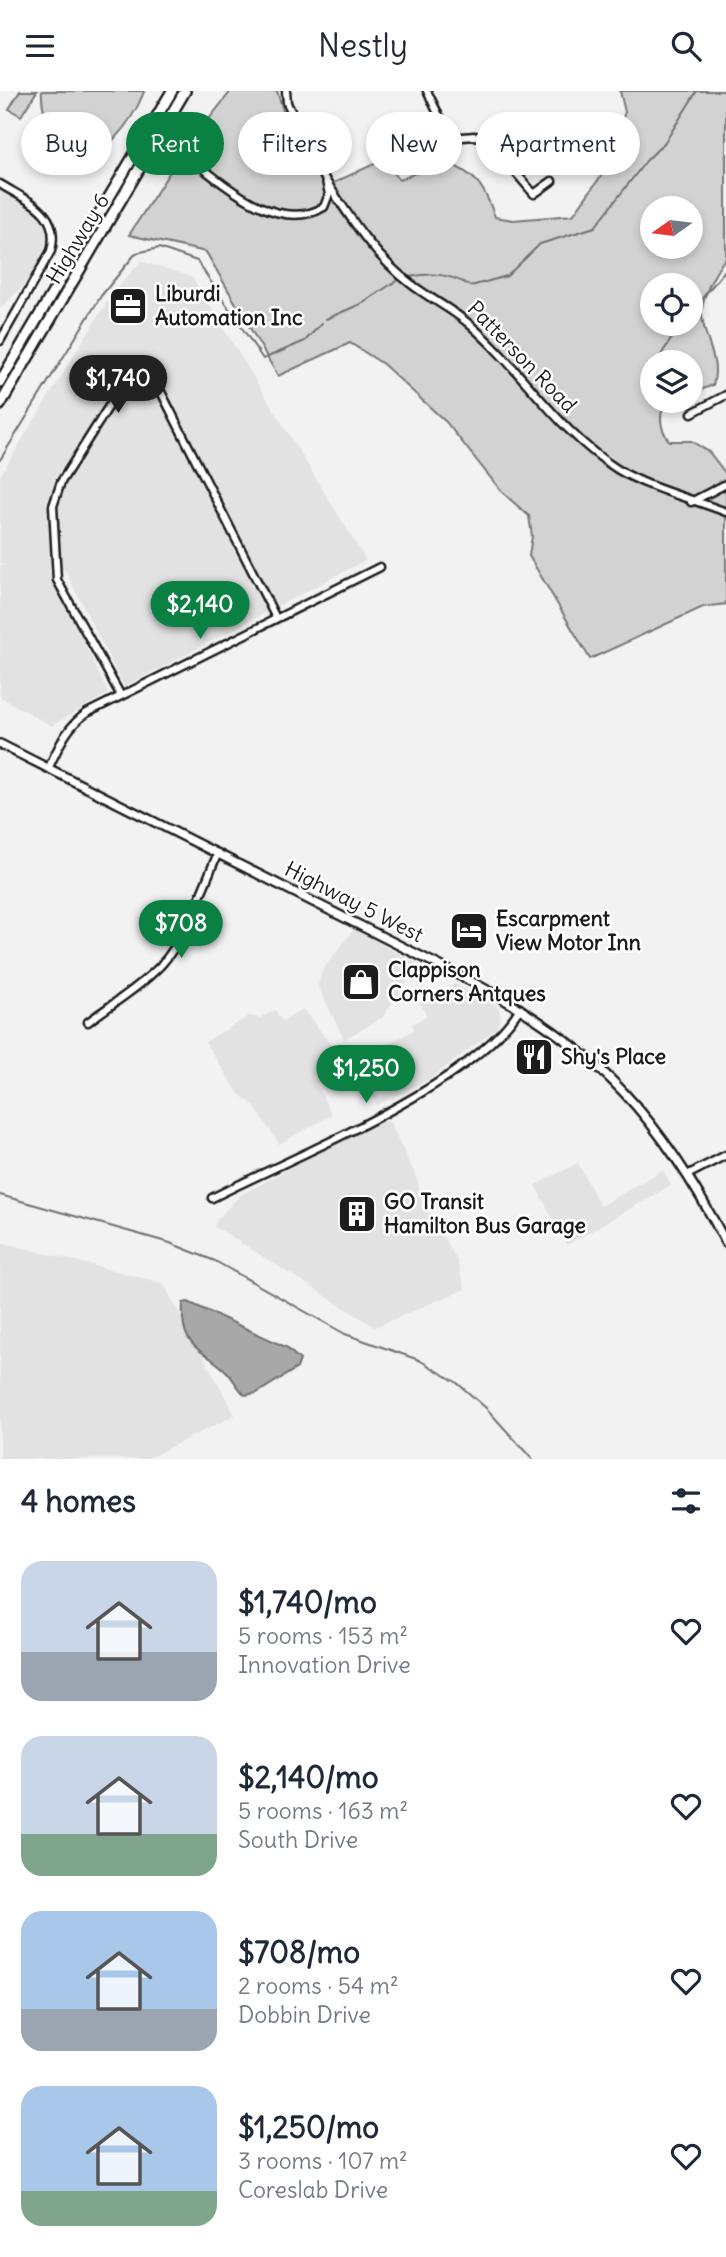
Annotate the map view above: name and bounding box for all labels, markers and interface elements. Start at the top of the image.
text: Nestly [318,25,408,66]
icon: menu [21,27,59,65]
icon: search [667,27,705,65]
chip: Buy [21,112,112,175]
chip: Rent [126,112,224,175]
chip: Filters [238,112,352,175]
chip: New [366,112,462,175]
chip: Apartment [476,112,640,175]
street label: Highway 6 [40,189,115,289]
north arrow [640,196,704,259]
map controls [640,196,703,413]
button: locate [640,273,703,336]
place label: Liburdi Automation Inc [155,280,303,331]
office icon: Liburdi Automation Inc [107,285,149,327]
street label: Patterson Road [462,295,583,418]
button: layers [640,350,703,413]
pin: $1,740 [61,355,175,415]
text: $1,740 [85,363,151,392]
pin: $2,140 [143,581,257,641]
text: $2,140 [167,589,233,618]
street label: Highway 5 West [280,855,428,948]
pin: $708 [140,901,222,960]
place label: Escarpment View Motor Inn [496,905,641,956]
text: $708 [155,908,207,937]
hotel icon: Escarpment View Motor Inn [448,910,490,952]
place label: Clappison Corners Antques [388,956,546,1007]
shop icon: Clappison Corners Antques [340,961,382,1003]
restaurant icon: Shy's Place [513,1036,555,1078]
place label: Shy's Place [561,1043,666,1070]
pin: $1,250 [309,1045,423,1105]
text: $1,250 [332,1053,400,1082]
place label: GO Transit Hamilton Bus Garage [384,1188,586,1239]
building icon: GO Transit Hamilton Bus Garage [336,1193,378,1235]
text: 4 homes [21,1482,136,1520]
icon: filters [667,1482,705,1520]
text: $1,740/mo [238,1583,377,1621]
icon: home [77,1589,161,1673]
icon: heart [667,1612,705,1650]
text: 5 rooms · 153 m² [238,1621,408,1650]
text: Innovation Drive [238,1650,411,1679]
text: $2,140/mo [238,1758,379,1796]
icon: home [77,1764,161,1848]
icon: heart [667,1787,705,1825]
text: 5 rooms · 163 m² [238,1796,408,1825]
text: South Drive [238,1825,358,1854]
text: $708/mo [238,1933,360,1971]
icon: home [77,1939,161,2023]
icon: heart [667,1962,705,2000]
text: 2 rooms · 54 m² [238,1971,399,2000]
text: Dobbin Drive [238,2000,371,2029]
text: $1,250/mo [238,2108,379,2146]
icon: home [77,2114,161,2198]
icon: heart [667,2137,705,2175]
text: 3 rooms · 107 m² [238,2146,408,2175]
text: Coreslab Drive [238,2175,388,2204]

